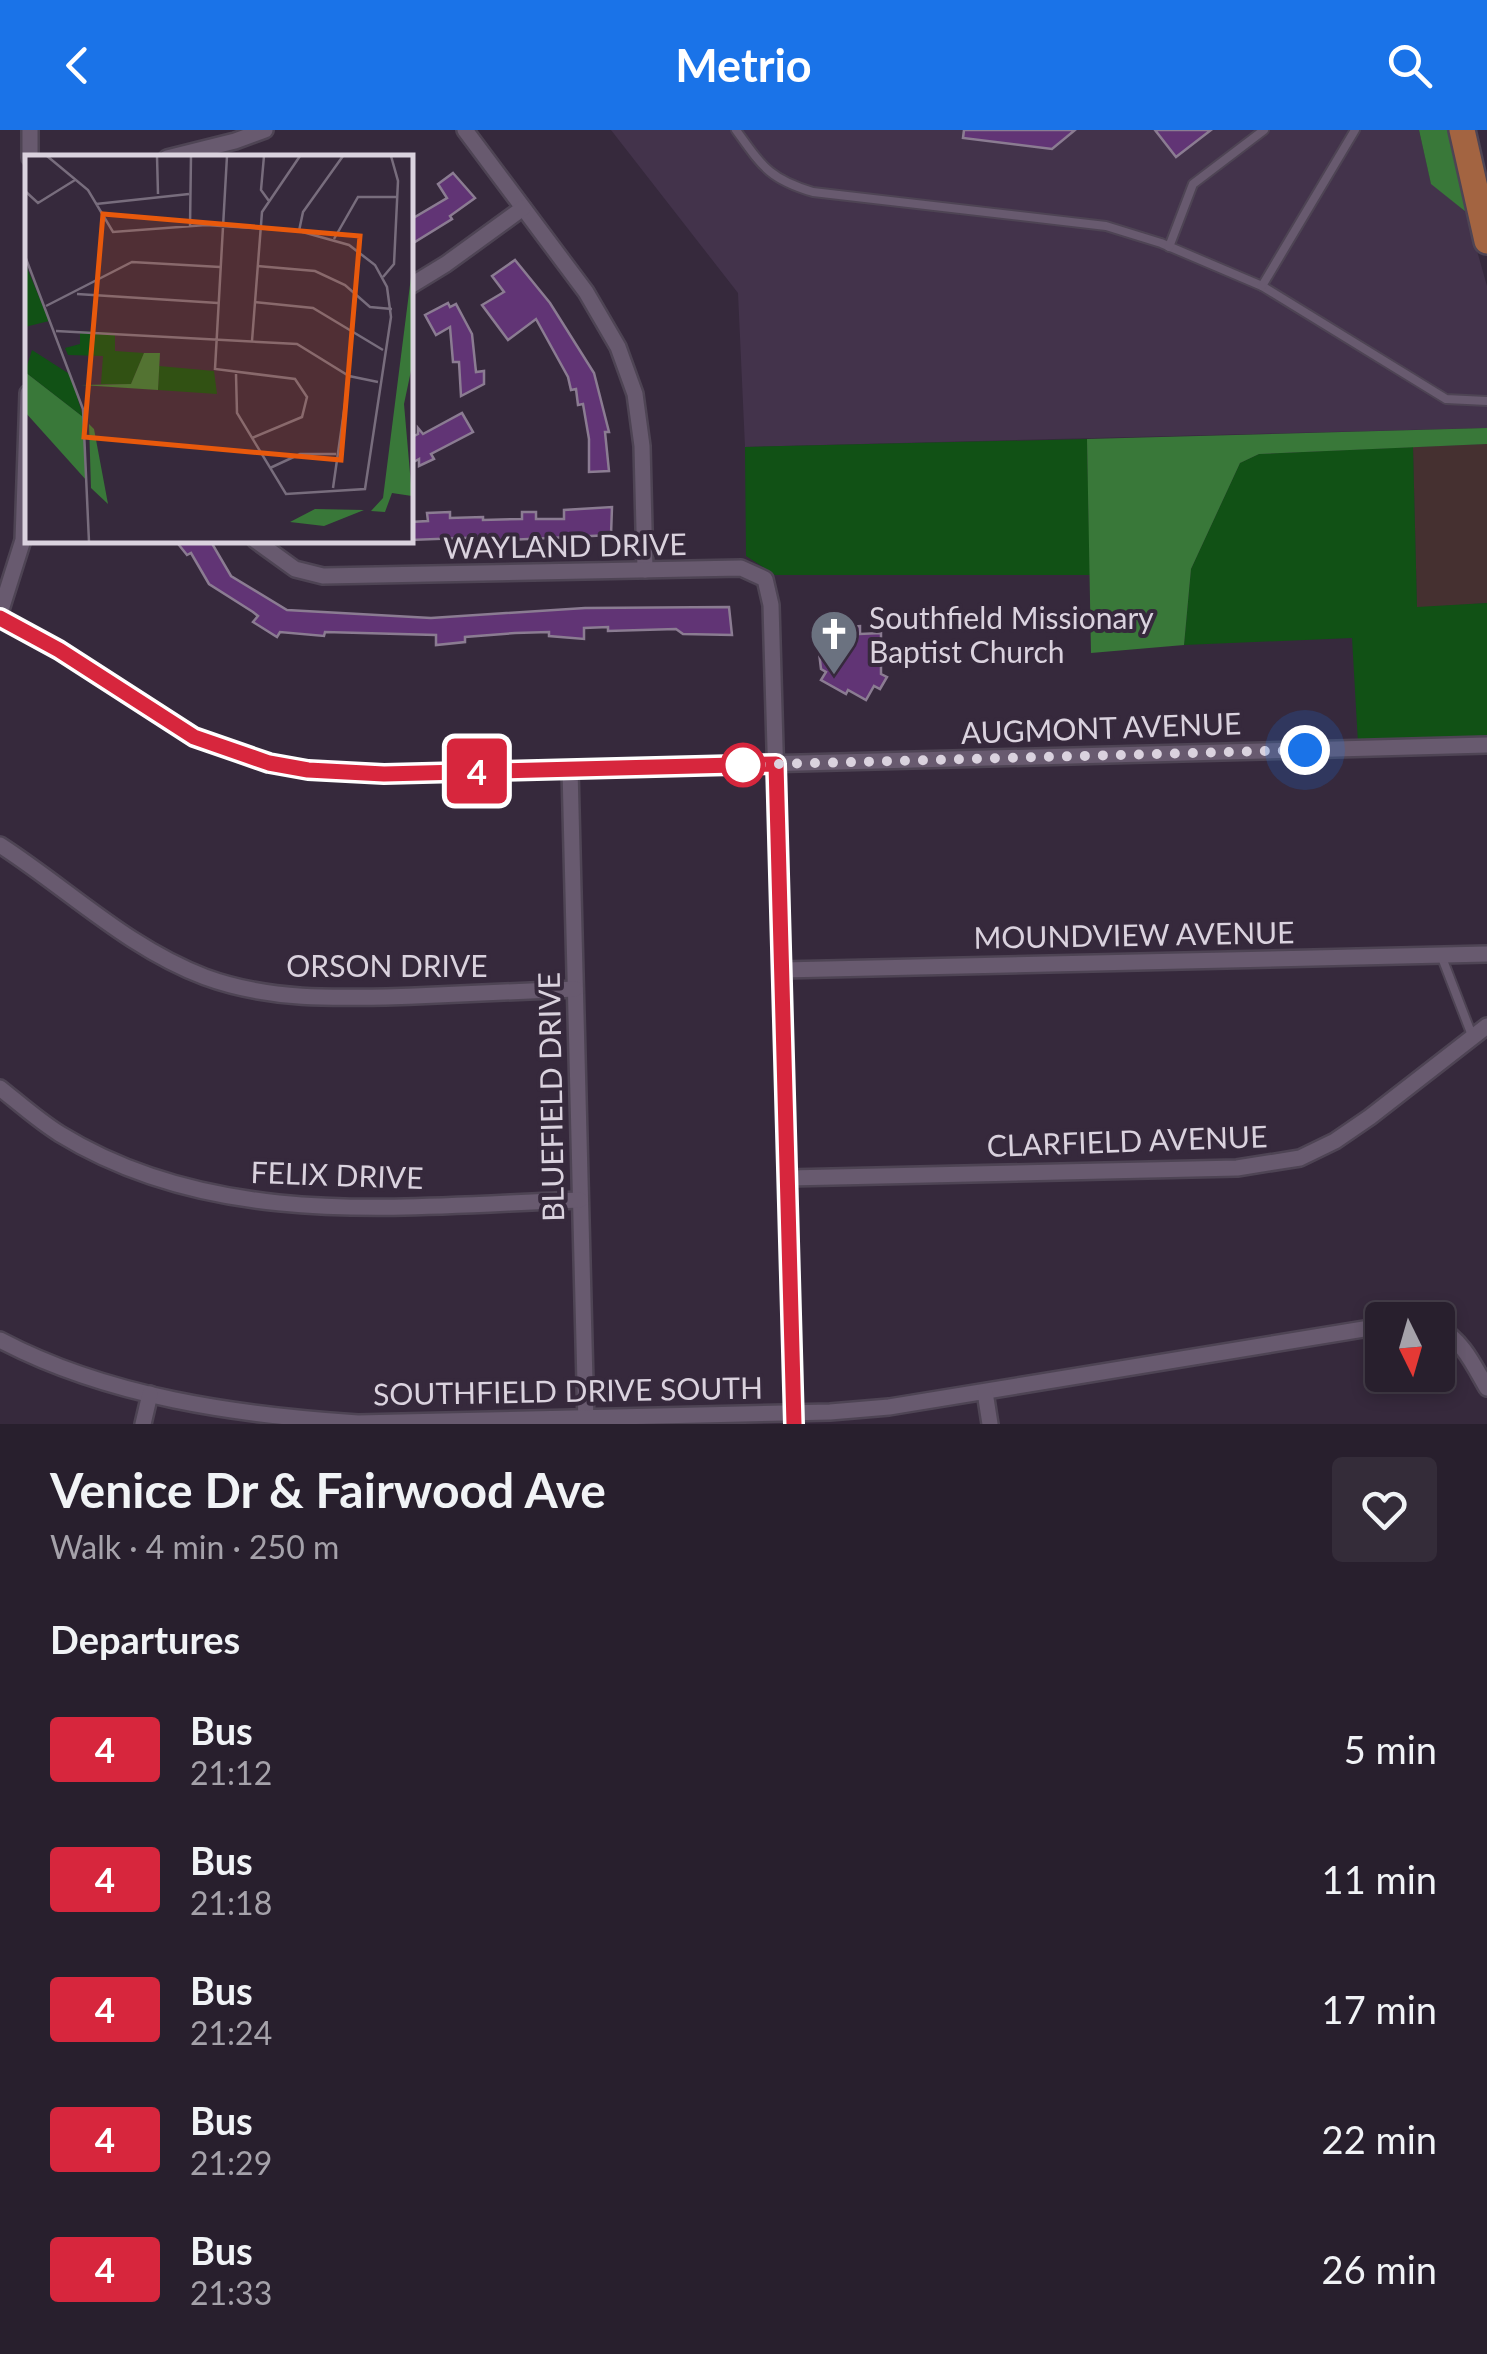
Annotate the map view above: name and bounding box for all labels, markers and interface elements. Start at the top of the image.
icon: back [50,38,105,93]
text: Metrio [675,38,812,92]
icon: search [1382,38,1437,93]
inset map [25,155,412,542]
street label: WAYLAND DRIVE [443,525,687,565]
place label: Southfield Missionary Baptist Church [869,599,1154,669]
church icon: Southfield Missionary Baptist Church [808,608,860,676]
street label: AUGMONT AVENUE [960,704,1242,750]
your location [1280,725,1330,775]
line badge: 4 [444,738,510,804]
unlabelled marker [722,744,764,786]
text: 4 [467,750,487,792]
street label: MOUNDVIEW AVENUE [973,913,1295,955]
street label: ORSON DRIVE [286,947,488,983]
street label: BLUEFIELD DRIVE [530,972,570,1222]
street label: CLARFIELD AVENUE [986,1117,1268,1163]
street label: FELIX DRIVE [250,1153,424,1195]
north arrow [1365,1302,1455,1392]
map controls [1365,1302,1455,1392]
street label: SOUTHFIELD DRIVE SOUTH [373,1369,763,1411]
button: heart [1332,1457,1437,1562]
text: Venice Dr & Fairwood Ave [50,1461,606,1518]
text: Walk · 4 min · 250 m [50,1527,339,1566]
text: Departures [50,1616,240,1662]
text: Bus [190,1707,253,1753]
text: 5 min [1344,1726,1437,1772]
text: 4 [95,1728,115,1770]
text: 21:12 [190,1753,272,1792]
text: Bus [190,1837,253,1883]
text: 11 min [1322,1856,1437,1902]
text: 4 [95,1858,115,1900]
text: 21:18 [190,1883,272,1922]
text: Bus [190,1967,253,2013]
text: 17 min [1322,1986,1437,2032]
text: 4 [95,1988,115,2030]
text: 21:24 [190,2013,272,2052]
text: Bus [190,2097,253,2143]
text: 22 min [1322,2116,1437,2162]
text: 4 [95,2118,115,2160]
text: 21:29 [190,2143,272,2182]
text: Bus [190,2227,253,2273]
text: 26 min [1322,2246,1437,2292]
text: 4 [95,2248,115,2290]
text: 21:33 [190,2273,272,2312]

